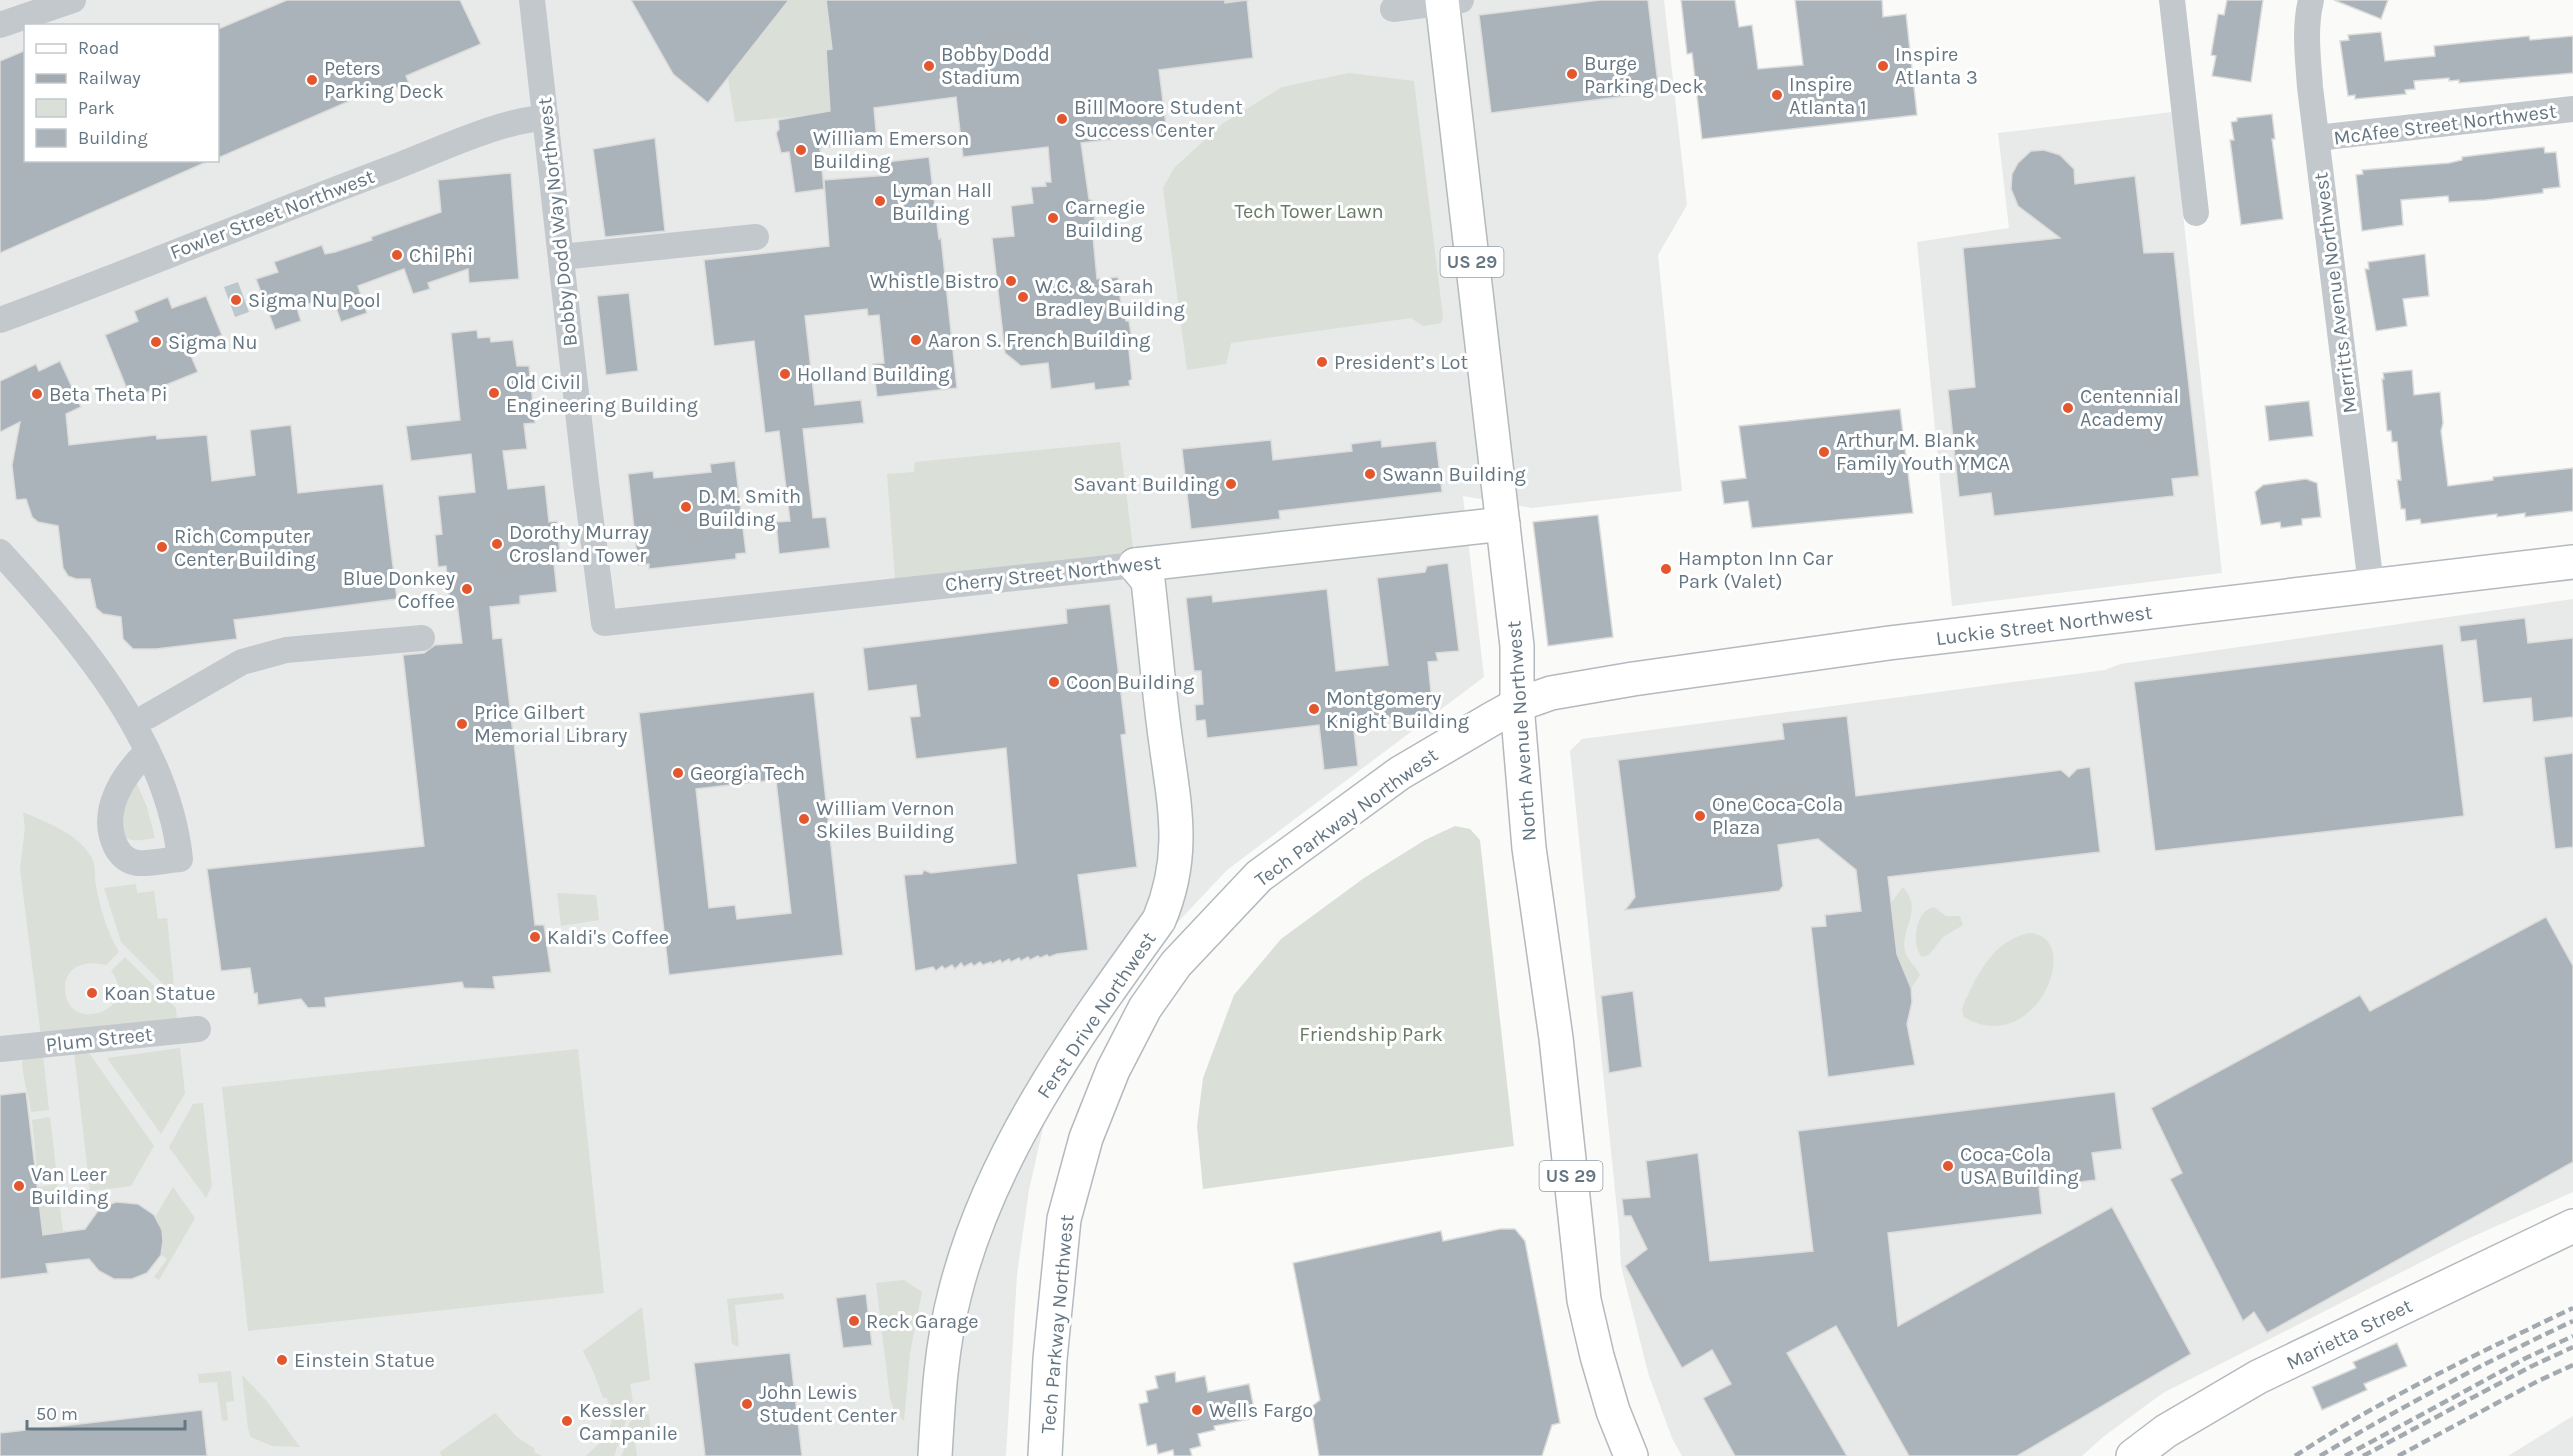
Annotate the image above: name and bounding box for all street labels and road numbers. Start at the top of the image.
street label: Bobby Dodd Way Northwest [533,96,582,348]
street label: McAfee Street Northwest [2332,99,2558,150]
street label: Fowler Street Northwest [167,165,378,264]
street label: Merritts Avenue Northwest [2309,171,2362,415]
road number: US 29 [1440,247,1504,277]
street label: Cherry Street Northwest [944,551,1163,596]
street label: Luckie Street Northwest [1935,601,2154,650]
street label: North Avenue Northwest [1502,619,1541,842]
street label: Tech Parkway Northwest [1250,743,1443,891]
street label: Ferst Drive Northwest [1032,927,1161,1103]
street label: Plum Street [45,1022,154,1057]
road number: US 29 [1540,1161,1602,1191]
street label: Tech Parkway Northwest [1036,1213,1079,1435]
street label: Marietta Street [2283,1294,2416,1375]

